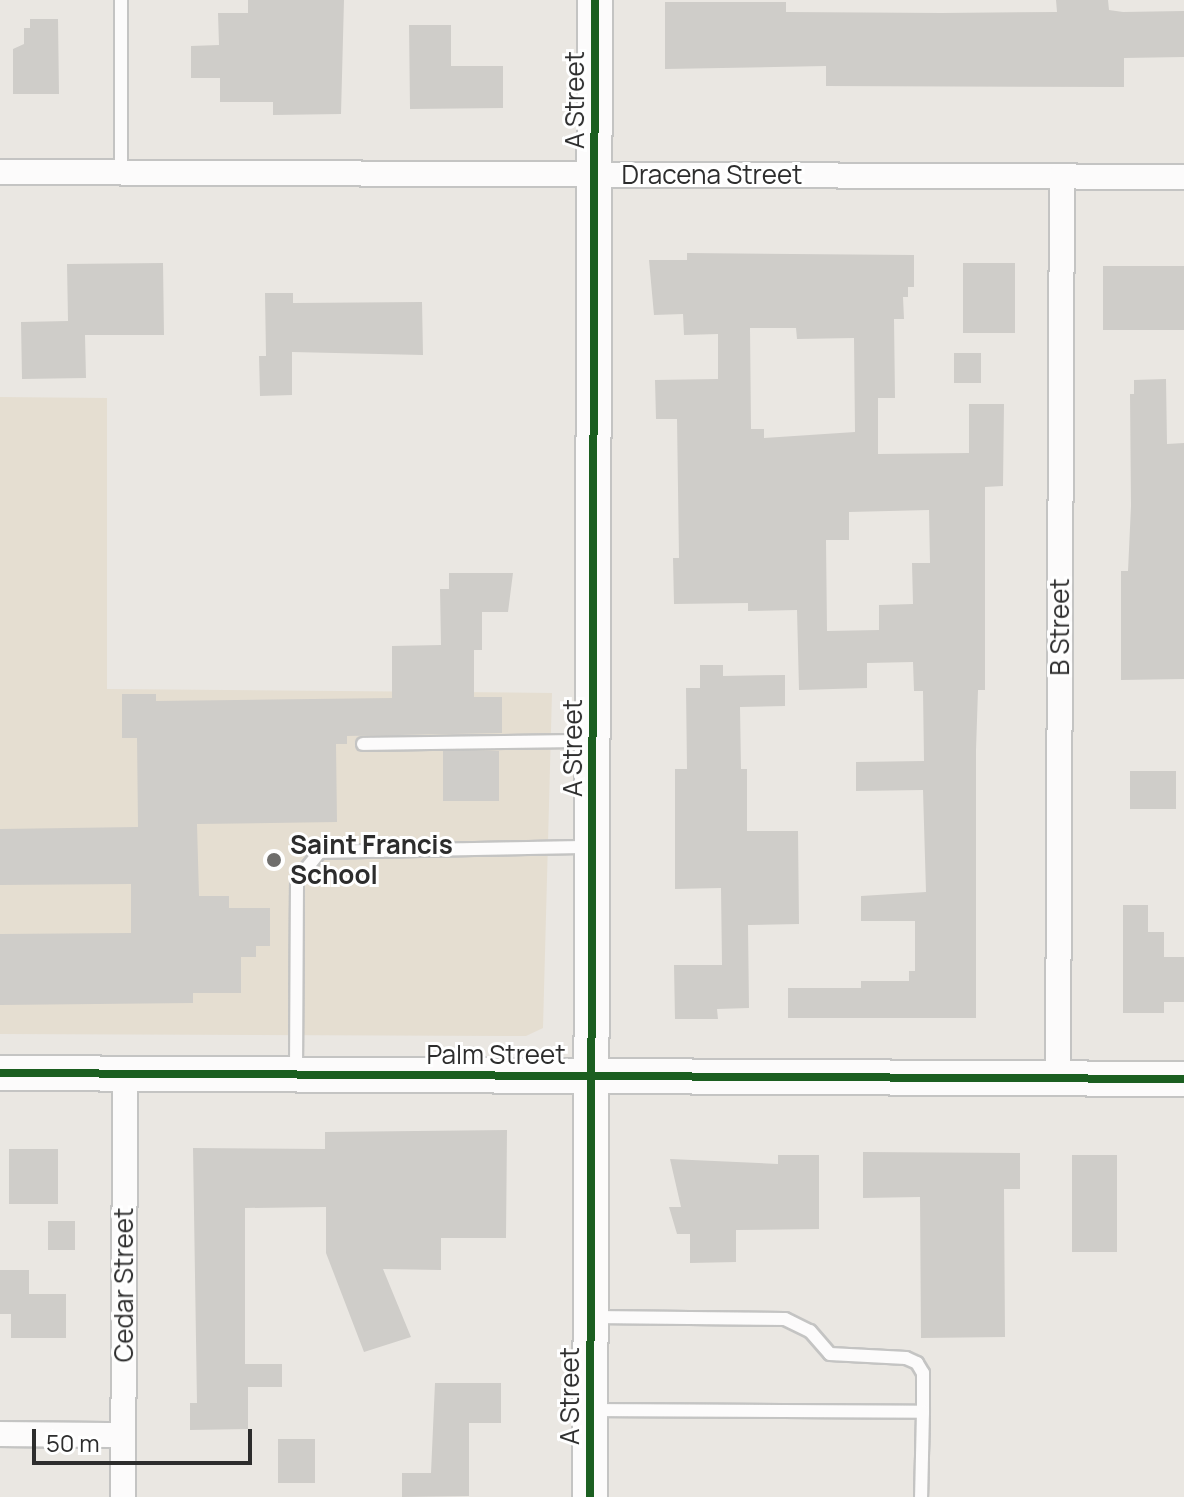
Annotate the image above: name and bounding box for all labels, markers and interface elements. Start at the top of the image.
street label: A Street [559,51,591,149]
street label: Dracena Street [621,159,803,191]
street label: B Street [1044,578,1076,676]
street label: A Street [557,699,589,797]
place label: Saint Francis School [290,829,453,890]
marker: Saint Francis School [265,851,283,869]
street label: Palm Street [426,1039,566,1071]
street label: Cedar Street [108,1208,140,1362]
street label: A Street [554,1347,586,1445]
scale bar [36,1413,256,1463]
text: 50 m [46,1426,100,1459]

